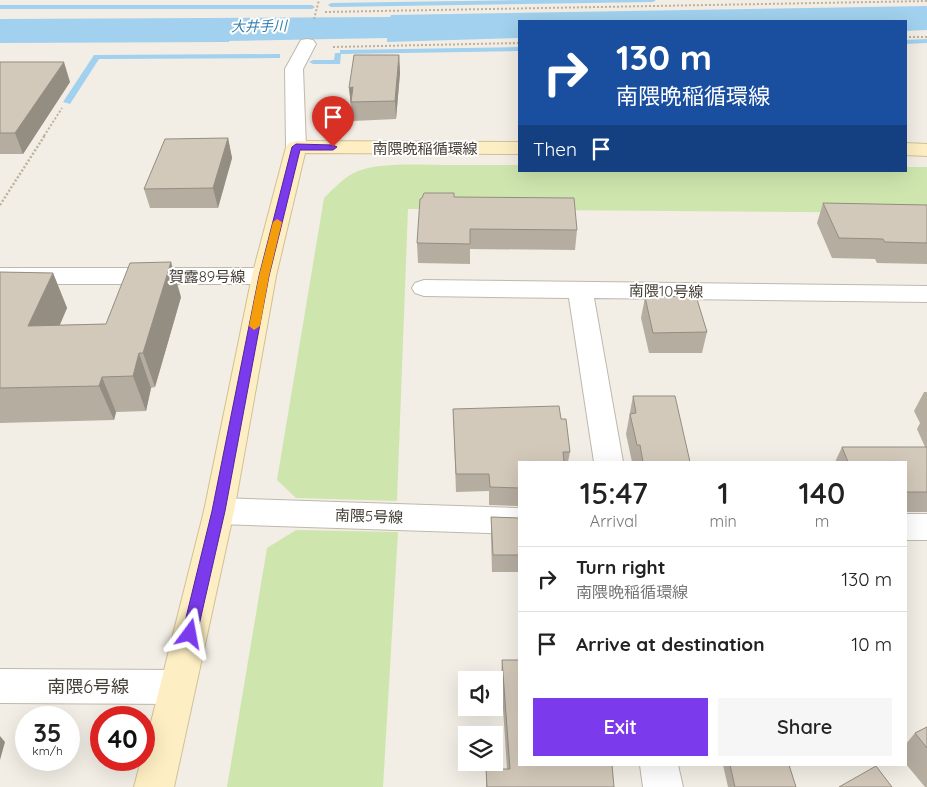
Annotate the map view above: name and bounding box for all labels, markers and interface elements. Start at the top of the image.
water label: 大井手川 [231,16,289,35]
text: 130 m [616,35,712,79]
icon: right [533,40,598,105]
text: 南隈晩稲循環線 [616,82,770,110]
pin [312,96,354,147]
icon: arrive [319,103,347,131]
icon: arrive [587,135,615,163]
text: Then [533,137,577,161]
street label: 南隈晩稲循環線 [372,139,478,158]
street label: 賀露89号線 [169,267,245,286]
street label: 南隈10号線 [629,281,703,301]
text: 15:47 [580,474,648,512]
text: 1 [717,474,729,512]
text: 140 [799,474,845,512]
street label: 南隈5号線 [335,505,403,527]
text: Arrival [590,511,638,531]
text: min [710,511,737,531]
text: m [815,511,829,531]
text: Turn right [576,555,665,579]
icon: right [533,565,561,593]
text: 130 m [841,567,892,591]
text: 南隈晩稲循環線 [576,582,688,602]
position arrow [163,607,215,659]
icon: arrive [533,630,561,658]
text: Arrive at destination [576,632,765,656]
text: 10 m [851,632,892,656]
map controls [458,671,503,771]
button: sound [458,671,503,716]
street label: 南隈6号線 [47,675,129,698]
button: Exit [533,698,708,756]
button: Share [718,698,892,756]
speed limit sign: 40 [90,706,155,771]
text: 35 [34,717,61,748]
button: layers [458,726,503,771]
text: km/h [32,743,63,758]

